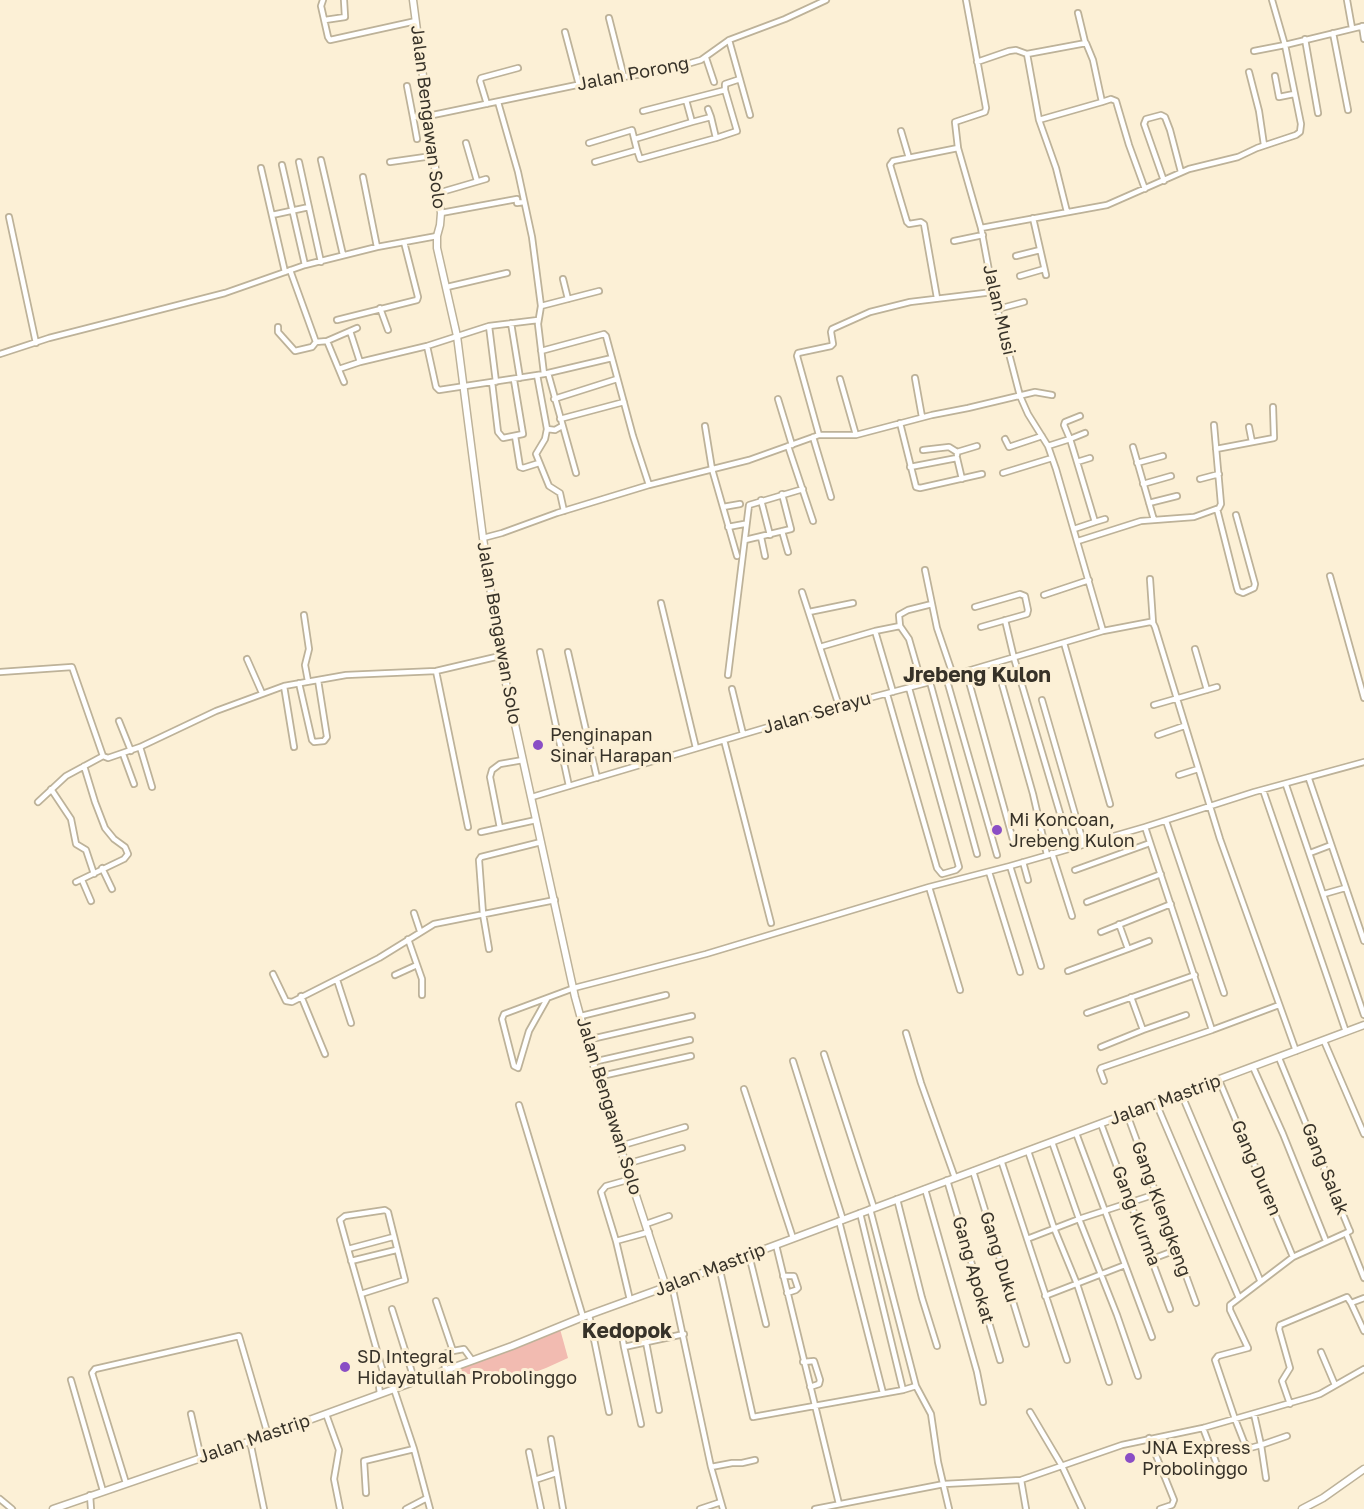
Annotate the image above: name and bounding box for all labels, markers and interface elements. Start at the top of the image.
street label: Jalan Bengawan Solo [406,24,450,210]
street label: Jalan Porong [575,53,691,95]
street label: Jalan Musi [978,263,1020,357]
street label: Jalan Bengawan Solo [472,540,526,726]
district label: Jrebeng Kulon [903,662,1051,688]
street label: Jalan Serayu [761,687,873,739]
place label: Penginapan Sinar Harapan [550,724,672,766]
marker: Penginapan Sinar Harapan [531,738,545,752]
place label: Mi Koncoan, Jrebeng Kulon [1009,809,1135,852]
marker: Mi Koncoan, Jrebeng Kulon [990,823,1004,837]
street label: Jalan Bengawan Solo [572,1014,646,1198]
street label: Jalan Mastrip [1106,1070,1224,1130]
street label: Gang Duren [1226,1117,1286,1219]
street label: Gang Salak [1297,1120,1353,1218]
street label: Gang Klengkeng [1127,1138,1195,1280]
street label: Gang Kurma [1107,1163,1165,1269]
street label: Gang Duku [975,1209,1023,1305]
street label: Gang Apokat [947,1214,999,1326]
street label: Jalan Mastrip [652,1239,768,1301]
district label: Kedopok [582,1318,672,1344]
place label: SD Integral Hidayatullah Probolinggo [357,1346,577,1388]
marker: SD Integral Hidayatullah Probolinggo [338,1360,352,1374]
street label: Jalan Mastrip [195,1410,313,1468]
place label: JNA Express Probolinggo [1142,1437,1251,1480]
marker: JNA Express Probolinggo [1123,1451,1137,1465]

